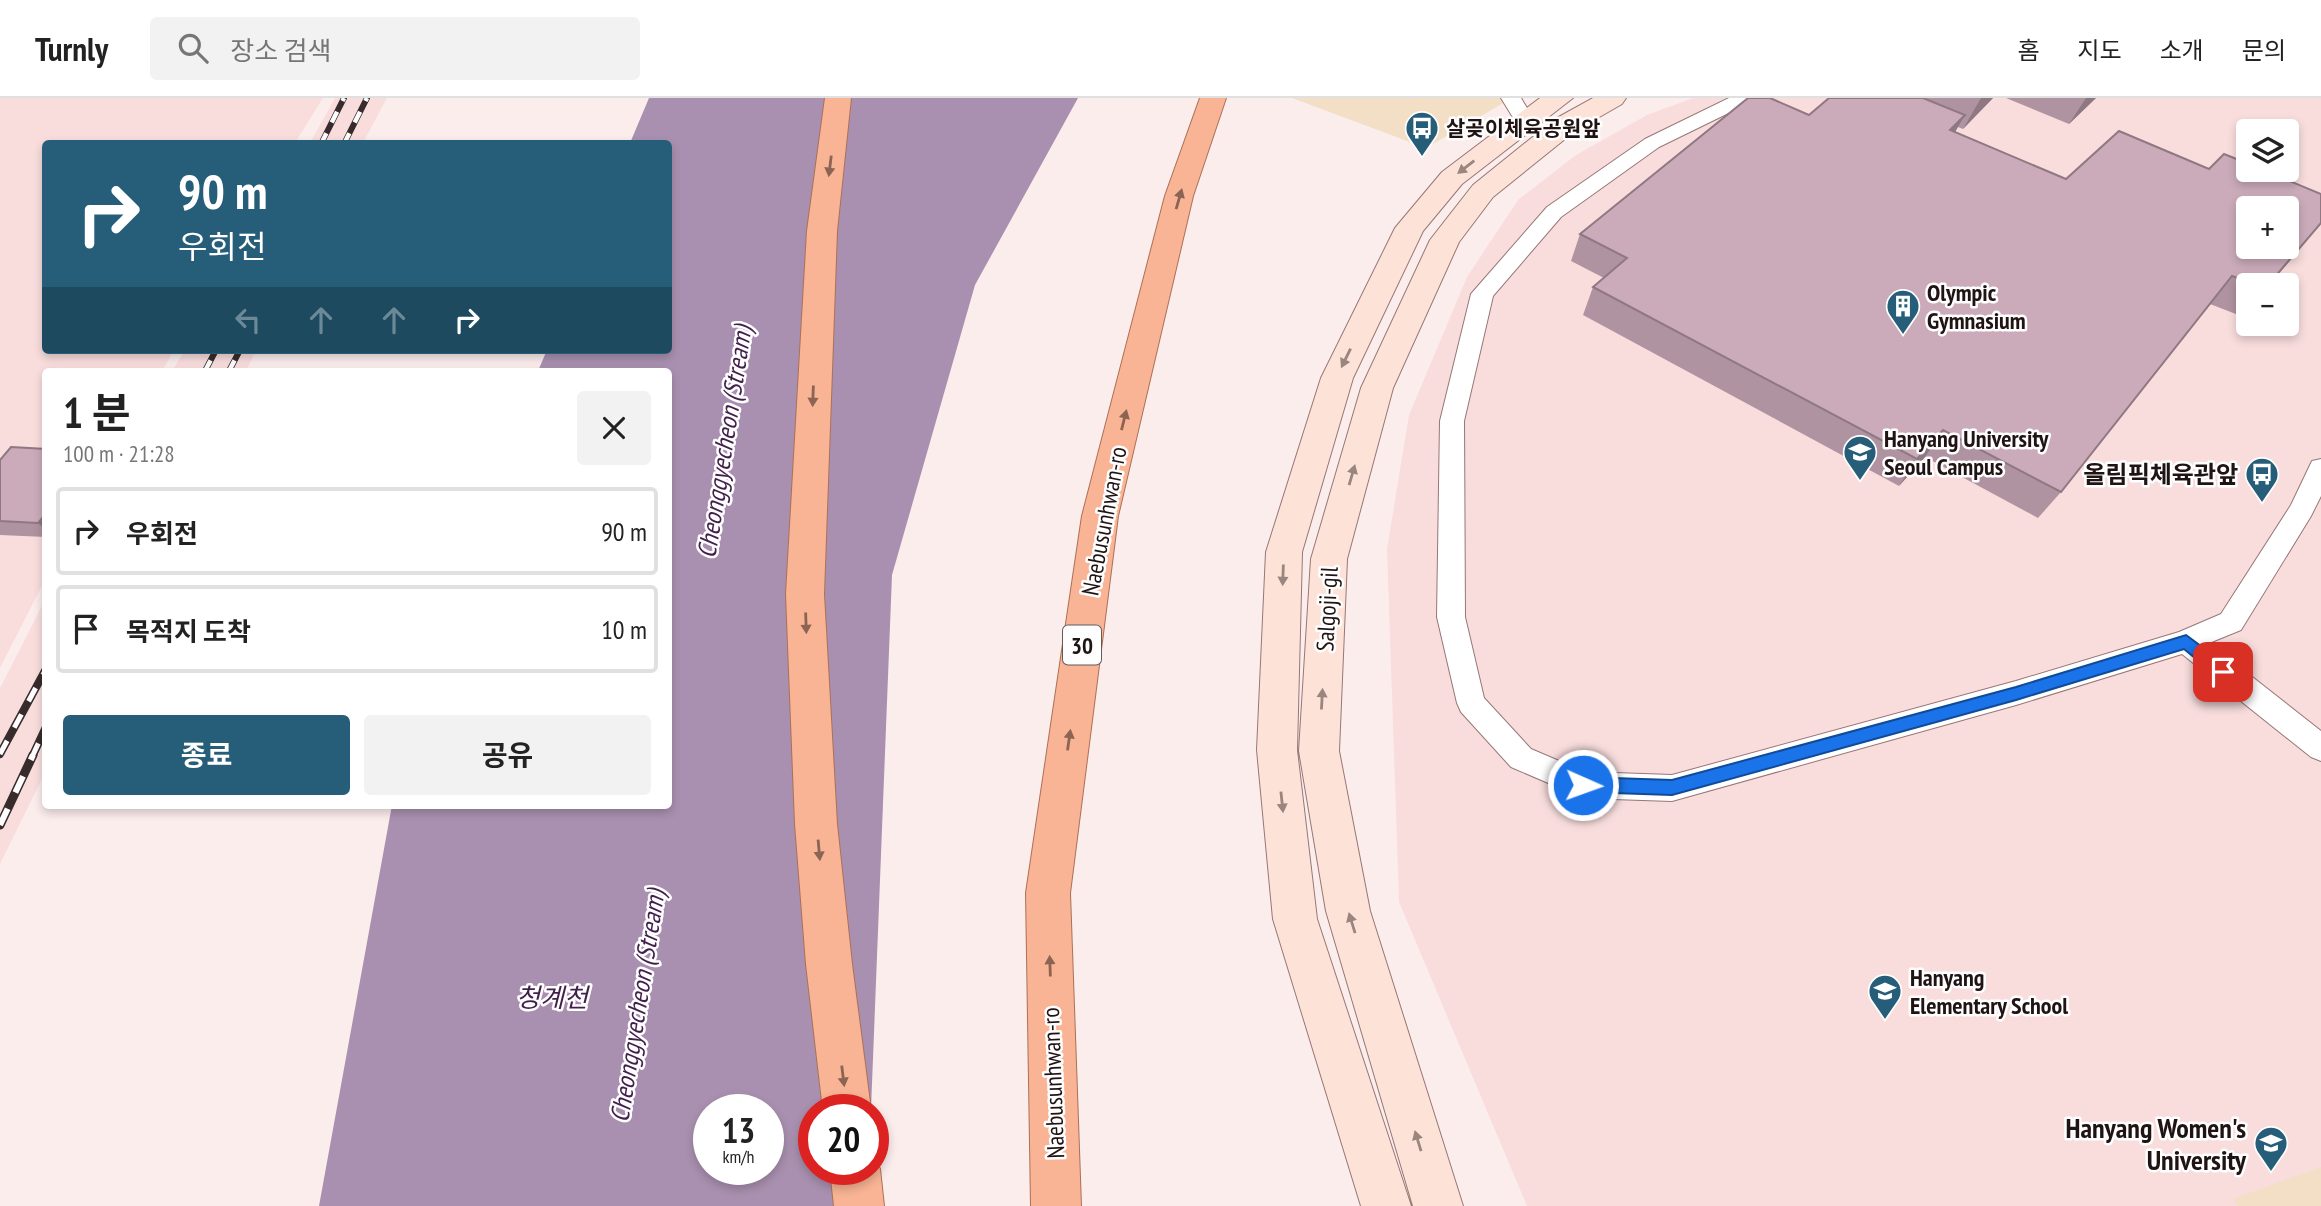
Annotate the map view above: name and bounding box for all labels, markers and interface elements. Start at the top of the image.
search box [150,17,640,80]
text: Turnly [35,27,108,70]
icon: search [174,29,212,67]
text: 장소 검색 [230,34,331,67]
text: 홈 [2017,35,2039,66]
text: 지도 [2077,35,2122,66]
text: 소개 [2160,35,2204,66]
text: 문의 [2242,35,2286,66]
bus stop icon: 살곶이체육공원앞 [1403,109,1441,158]
place label: 살곶이체육공원앞 [1446,115,1601,142]
map controls [2236,119,2299,336]
button: layers [2236,119,2299,182]
one-way arrow [824,155,835,177]
text: 90 m [178,159,267,223]
one-way arrow [1457,159,1474,174]
icon: right [63,168,154,259]
one-way arrow [1174,188,1184,209]
button: + [2236,196,2299,259]
text: 우회전 [178,225,266,267]
button: − [2236,273,2299,336]
place label: Olympic Gymnasium [1927,277,2026,336]
building icon: Olympic Gymnasium [1884,287,1922,336]
icon: left [229,301,267,339]
icon: ahead [302,301,340,339]
icon: ahead [375,301,413,339]
icon: right [448,301,486,339]
water label: Cheonggyecheon (Stream) [689,321,759,560]
one-way arrow [1341,348,1352,368]
text: 1 분 [63,385,130,440]
one-way arrow [807,385,818,407]
button: close [577,391,651,465]
one-way arrow [1119,409,1130,431]
place label: Hanyang University Seoul Campus [1884,423,2049,482]
school or university icon: Hanyang University Seoul Campus [1841,433,1879,482]
text: 100 m · 21:28 [63,439,175,468]
street label: Naebusunhwan-ro [1074,444,1134,598]
bus stop icon: 올림픽체육관앞 [2243,455,2281,504]
place label: 올림픽체육관앞 [2083,459,2238,490]
one-way arrow [1348,464,1358,485]
icon: right [67,512,105,550]
text: 90 m [601,515,647,548]
text: 우회전 [126,517,198,550]
one-way arrow [1277,564,1288,586]
street label: Salgoji-gil [1309,565,1345,652]
icon: arrive [67,610,105,648]
one-way arrow [800,612,811,634]
text: 10 m [601,613,647,646]
text: 목적지 도착 [126,615,251,648]
road number: 30 [1063,625,1101,664]
pin [2193,642,2253,702]
icon: arrive [2204,653,2242,691]
one-way arrow [1316,688,1327,710]
button: 종료 [63,715,350,795]
button: 공유 [364,715,651,795]
one-way arrow [1064,729,1075,751]
position arrow [1546,748,1620,822]
one-way arrow [1277,791,1288,813]
one-way arrow [814,840,825,862]
water label: Cheonggyecheon (Stream) [602,885,672,1124]
one-way arrow [1346,912,1356,933]
one-way arrow [1044,955,1055,977]
place label: Hanyang Elementary School [1910,962,2068,1021]
school or university icon: Hanyang Elementary School [1866,972,1904,1021]
water label: 청계천 [516,981,591,1014]
street label: Naebusunhwan-ro [1035,1007,1071,1159]
one-way arrow [838,1066,849,1088]
speed limit sign: 20 [798,1094,889,1185]
text: 13 [722,1107,755,1153]
place label: Hanyang Women's University [2066,1109,2247,1178]
school or university icon: Hanyang Women's University [2252,1124,2290,1173]
one-way arrow [1412,1130,1423,1151]
text: km/h [723,1145,754,1168]

